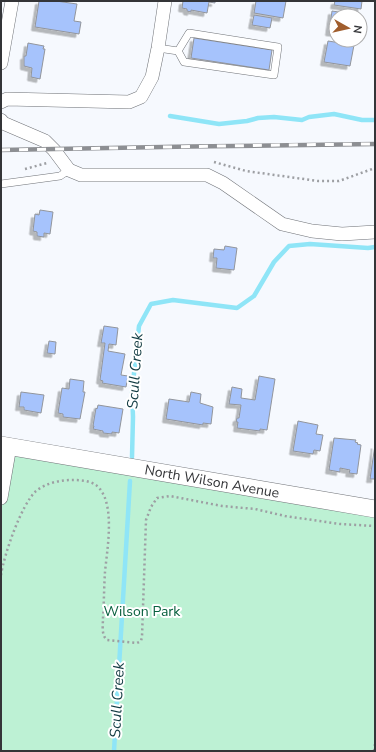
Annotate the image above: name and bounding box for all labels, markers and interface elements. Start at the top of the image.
north arrow [328,8,368,48]
text: N [349,24,365,34]
water label: Scull Creek [122,332,148,410]
street label: North Wilson Avenue [143,460,281,503]
park label: Wilson Park [104,602,181,621]
water label: Scull Creek [105,661,129,739]

